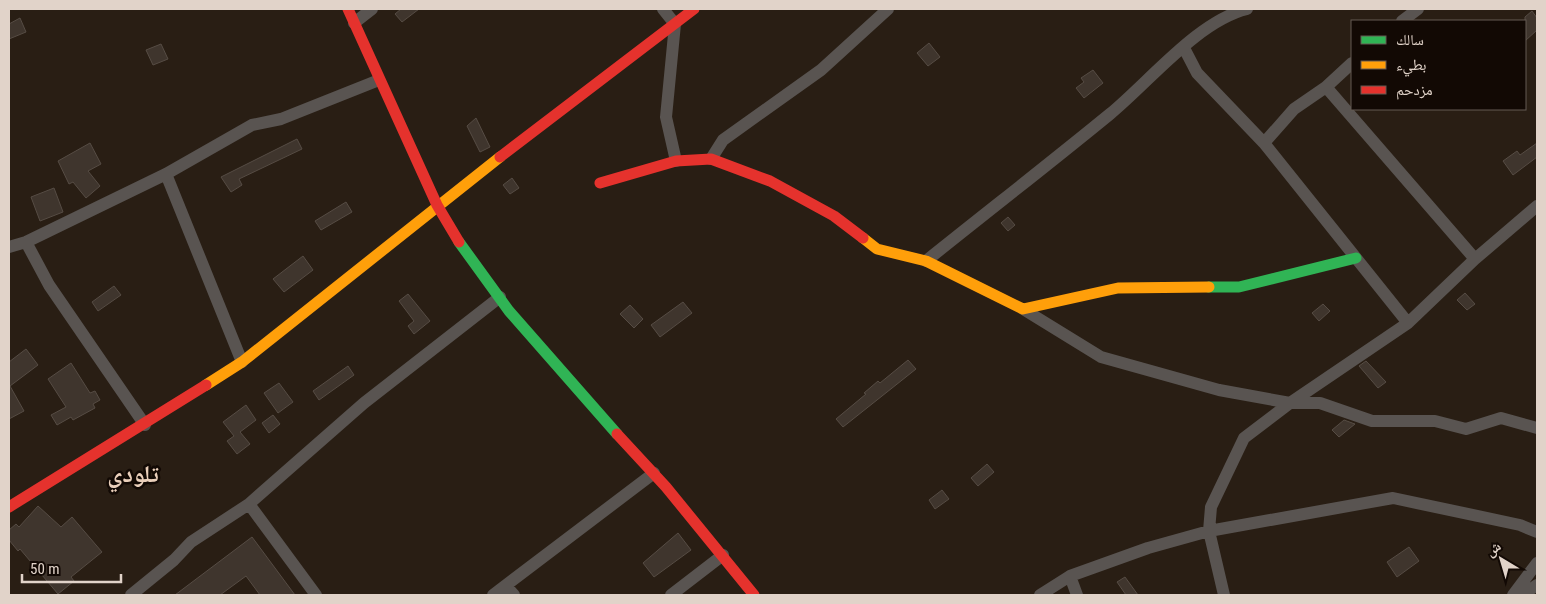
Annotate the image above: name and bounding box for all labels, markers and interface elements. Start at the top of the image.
legend [1351,20,1526,110]
text: سالك [1396,31,1424,49]
text: بطيء [1396,56,1426,77]
text: مزدحم [1396,81,1433,100]
district label: تلودي [107,460,159,493]
north arrow [1476,534,1526,584]
text: ش [1482,538,1505,560]
scale bar [22,552,121,584]
text: 50 m [30,560,60,578]

